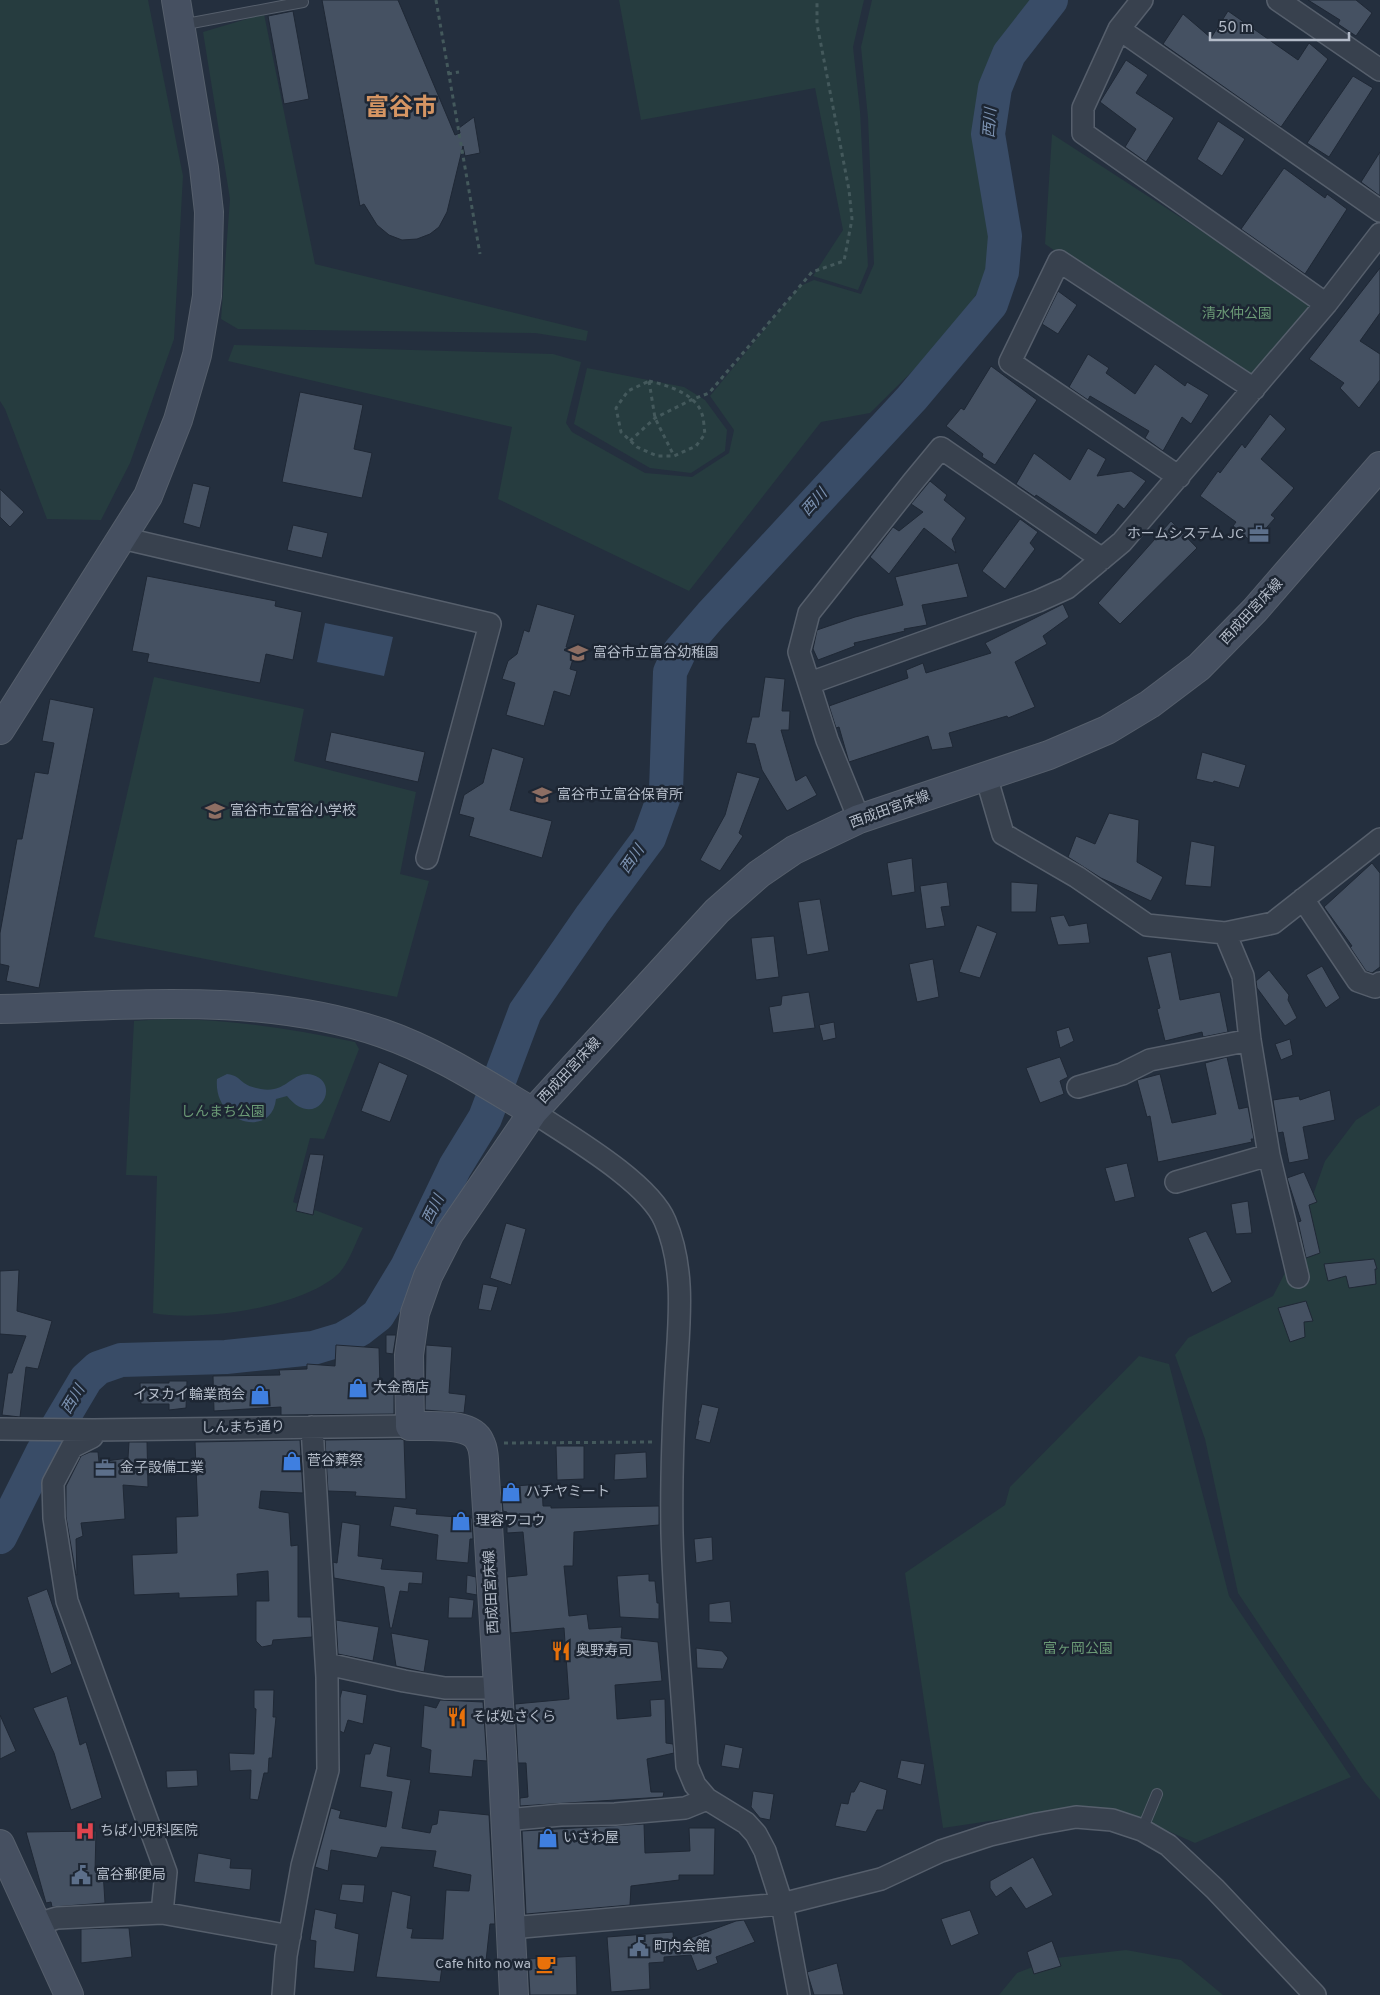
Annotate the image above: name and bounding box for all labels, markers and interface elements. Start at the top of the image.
scale bar [1210,10,1349,42]
text: 50 m [1218,19,1253,38]
district label: 富谷市 [365,94,437,124]
water label: 西川 [980,105,1002,139]
park label: 清水仲公園 [1202,305,1272,323]
water label: 西川 [798,484,833,521]
office icon: ホームシステム JC [1248,523,1270,545]
place label: ホームシステム JC [1127,526,1244,543]
street label: 西成田宮床線 [1217,575,1287,649]
school or university icon: 富谷市立富谷幼稚園 [567,642,589,664]
place label: 富谷市立富谷幼稚園 [593,645,719,662]
school or university icon: 富谷市立富谷保育所 [531,784,553,806]
place label: 富谷市立富谷保育所 [557,787,683,804]
street label: 西成田宮床線 [848,788,932,832]
school or university icon: 富谷市立富谷小学校 [204,800,226,822]
place label: 富谷市立富谷小学校 [230,803,356,820]
water label: 西川 [617,841,651,878]
street label: 西成田宮床線 [535,1034,605,1108]
park label: しんまち公園 [181,1104,265,1121]
water label: 西川 [419,1191,450,1228]
shop icon: 大金商店 [347,1377,369,1399]
place label: 大金商店 [373,1380,429,1397]
water label: 西川 [58,1381,91,1418]
shop icon: イヌカイ輪業商会 [249,1384,271,1406]
place label: イヌカイ輪業商会 [133,1386,245,1404]
street label: しんまち通り [201,1419,285,1437]
shop icon: 菅谷葬祭 [281,1450,303,1472]
place label: 菅谷葬祭 [307,1453,363,1470]
office icon: 金子設備工業 [94,1457,116,1479]
place label: 金子設備工業 [120,1460,204,1477]
shop icon: ハチヤミート [500,1481,522,1503]
place label: ハチヤミート [526,1484,610,1501]
shop icon: 理容ワコウ [450,1510,472,1532]
place label: 理容ワコウ [476,1513,545,1530]
street label: 西成田宮床線 [481,1550,503,1634]
restaurant icon: 奥野寿司 [550,1640,572,1662]
park label: 富ヶ岡公園 [1043,1641,1113,1658]
place label: 奥野寿司 [576,1643,632,1660]
restaurant icon: そば処さくら [446,1706,468,1728]
place label: そば処さくら [472,1709,556,1726]
hospital icon: ちば小児科医院 [74,1820,96,1842]
place label: ちば小児科医院 [100,1823,198,1840]
shop icon: いさわ屋 [537,1827,559,1849]
place label: いさわ屋 [563,1830,619,1847]
public building icon: 富谷郵便局 [70,1864,92,1886]
place label: 富谷郵便局 [96,1867,166,1884]
public building icon: 町内会館 [628,1936,650,1958]
place label: 町内会館 [654,1939,710,1956]
cafe icon: Cafe hito no wa [535,1953,557,1975]
place label: Cafe hito no wa [435,1956,531,1973]

